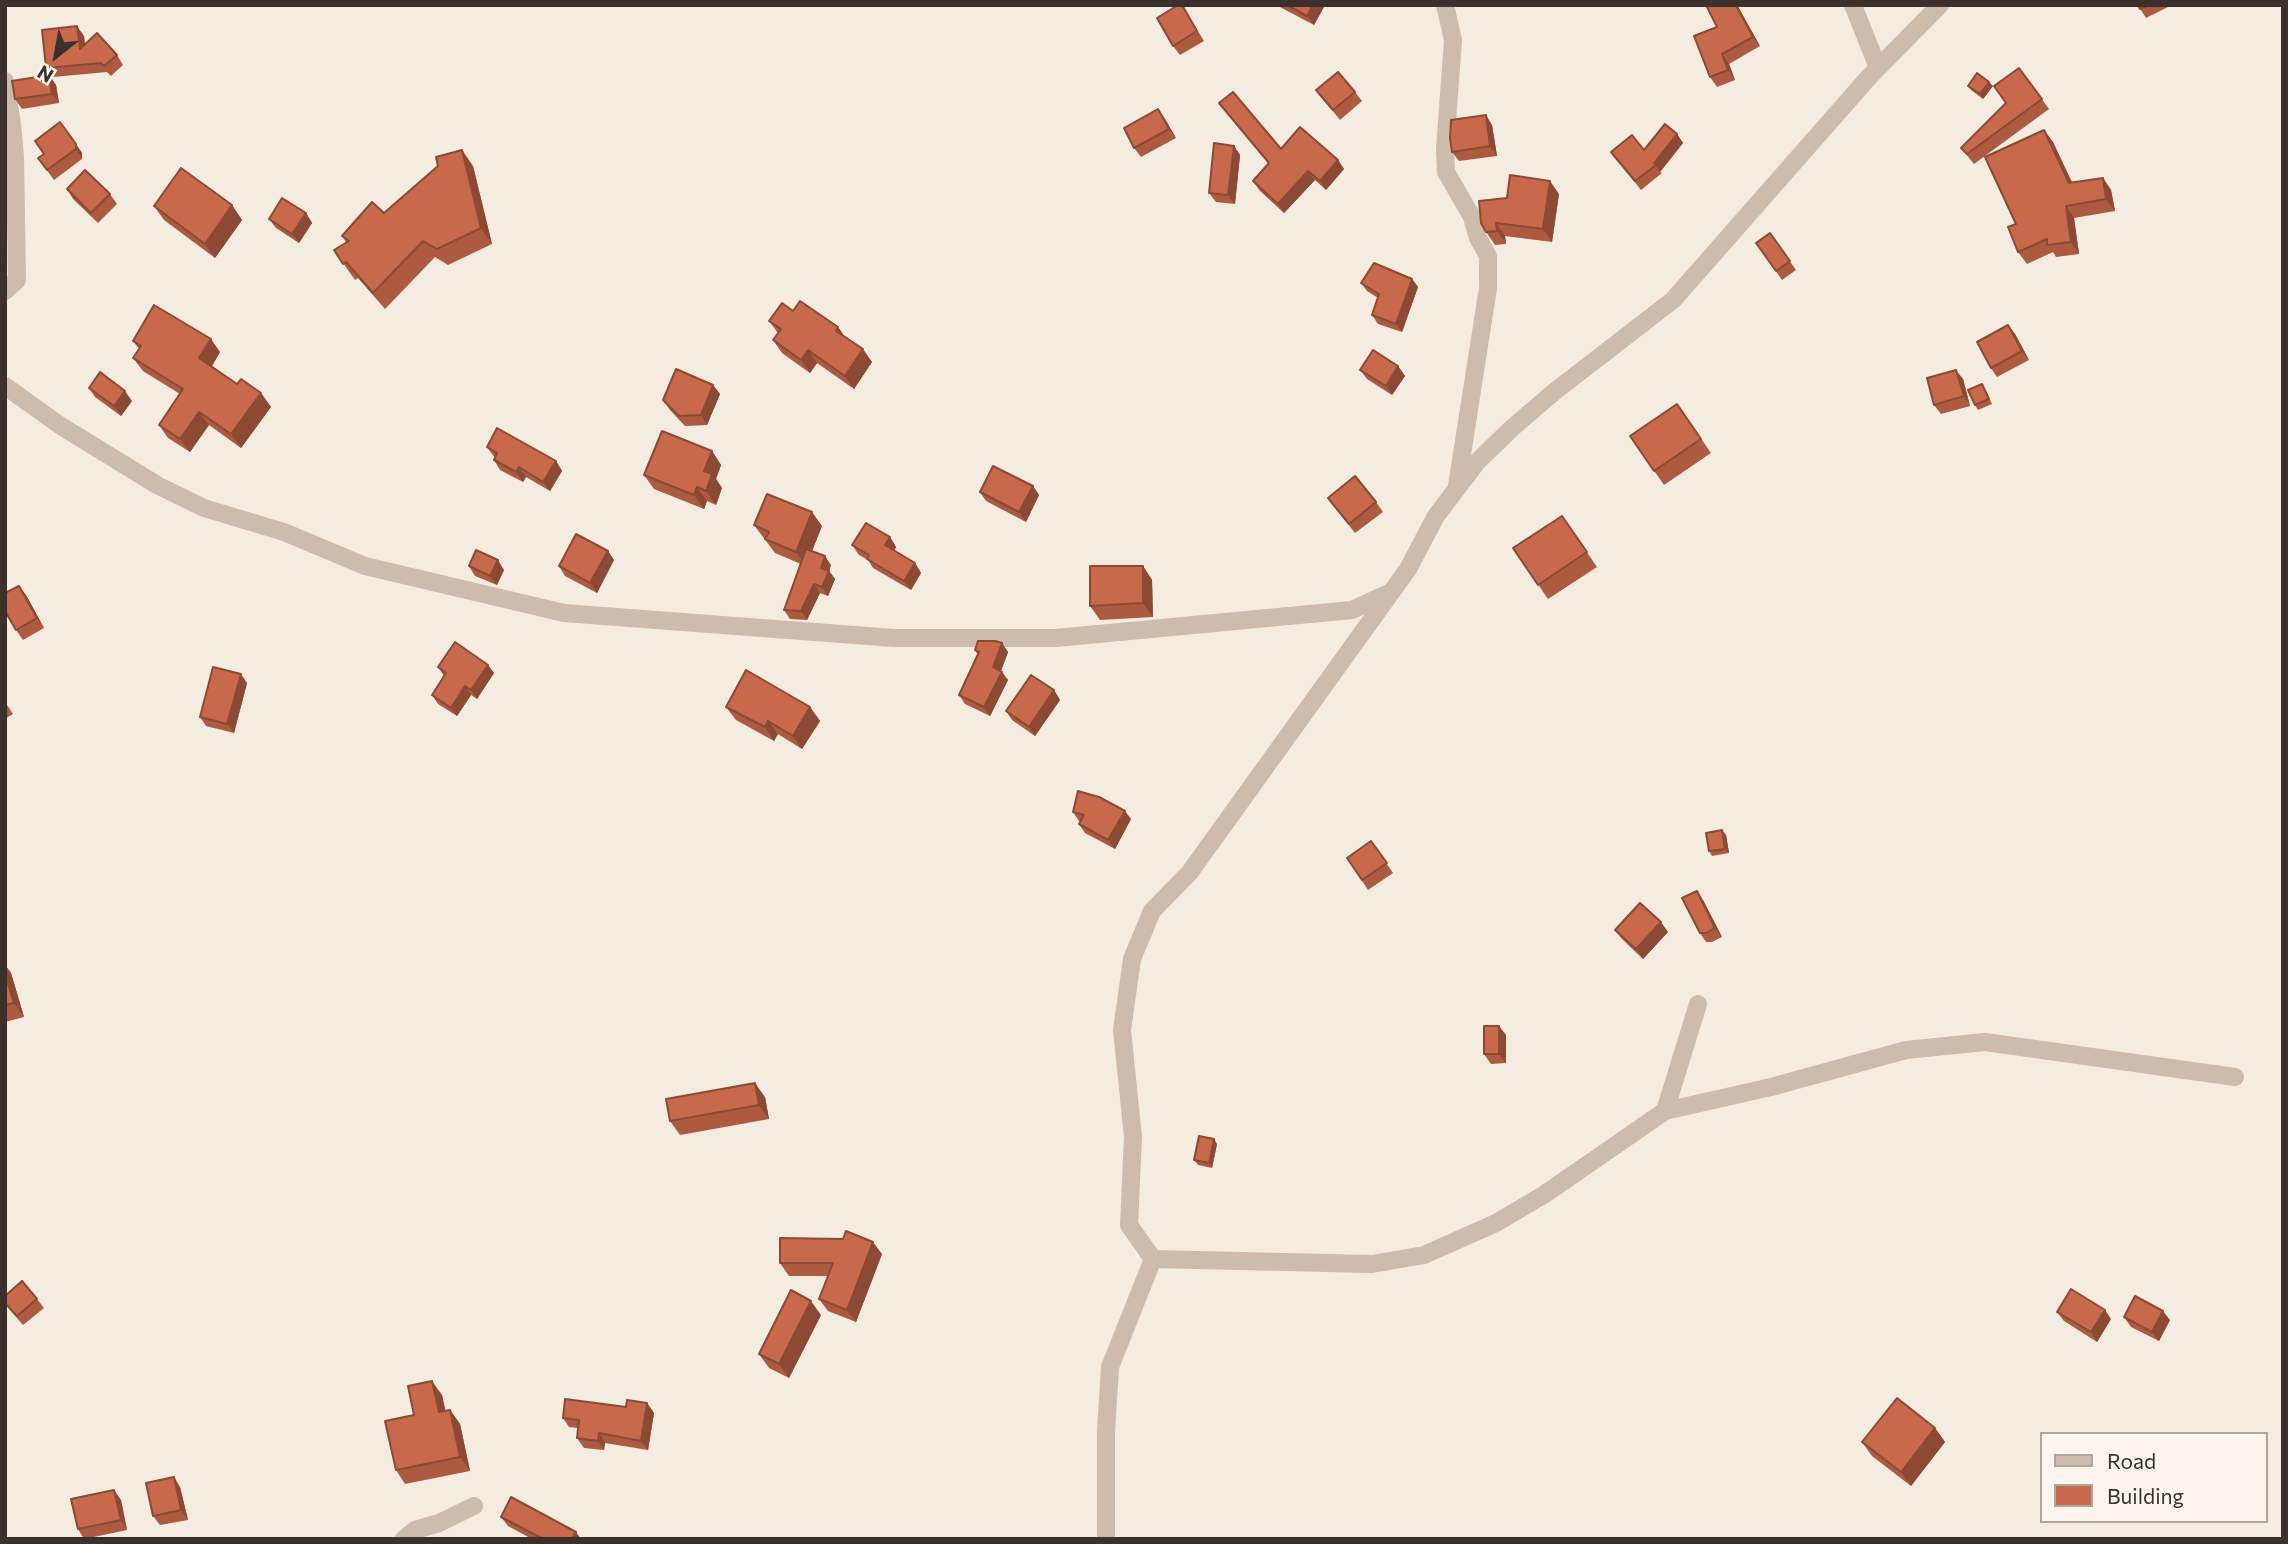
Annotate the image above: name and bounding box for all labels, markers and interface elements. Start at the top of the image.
north arrow [21,21,91,91]
text: N [33,61,57,88]
legend [2039,1432,2267,1523]
text: Road [2107,1448,2156,1473]
text: Building [2107,1483,2184,1508]

